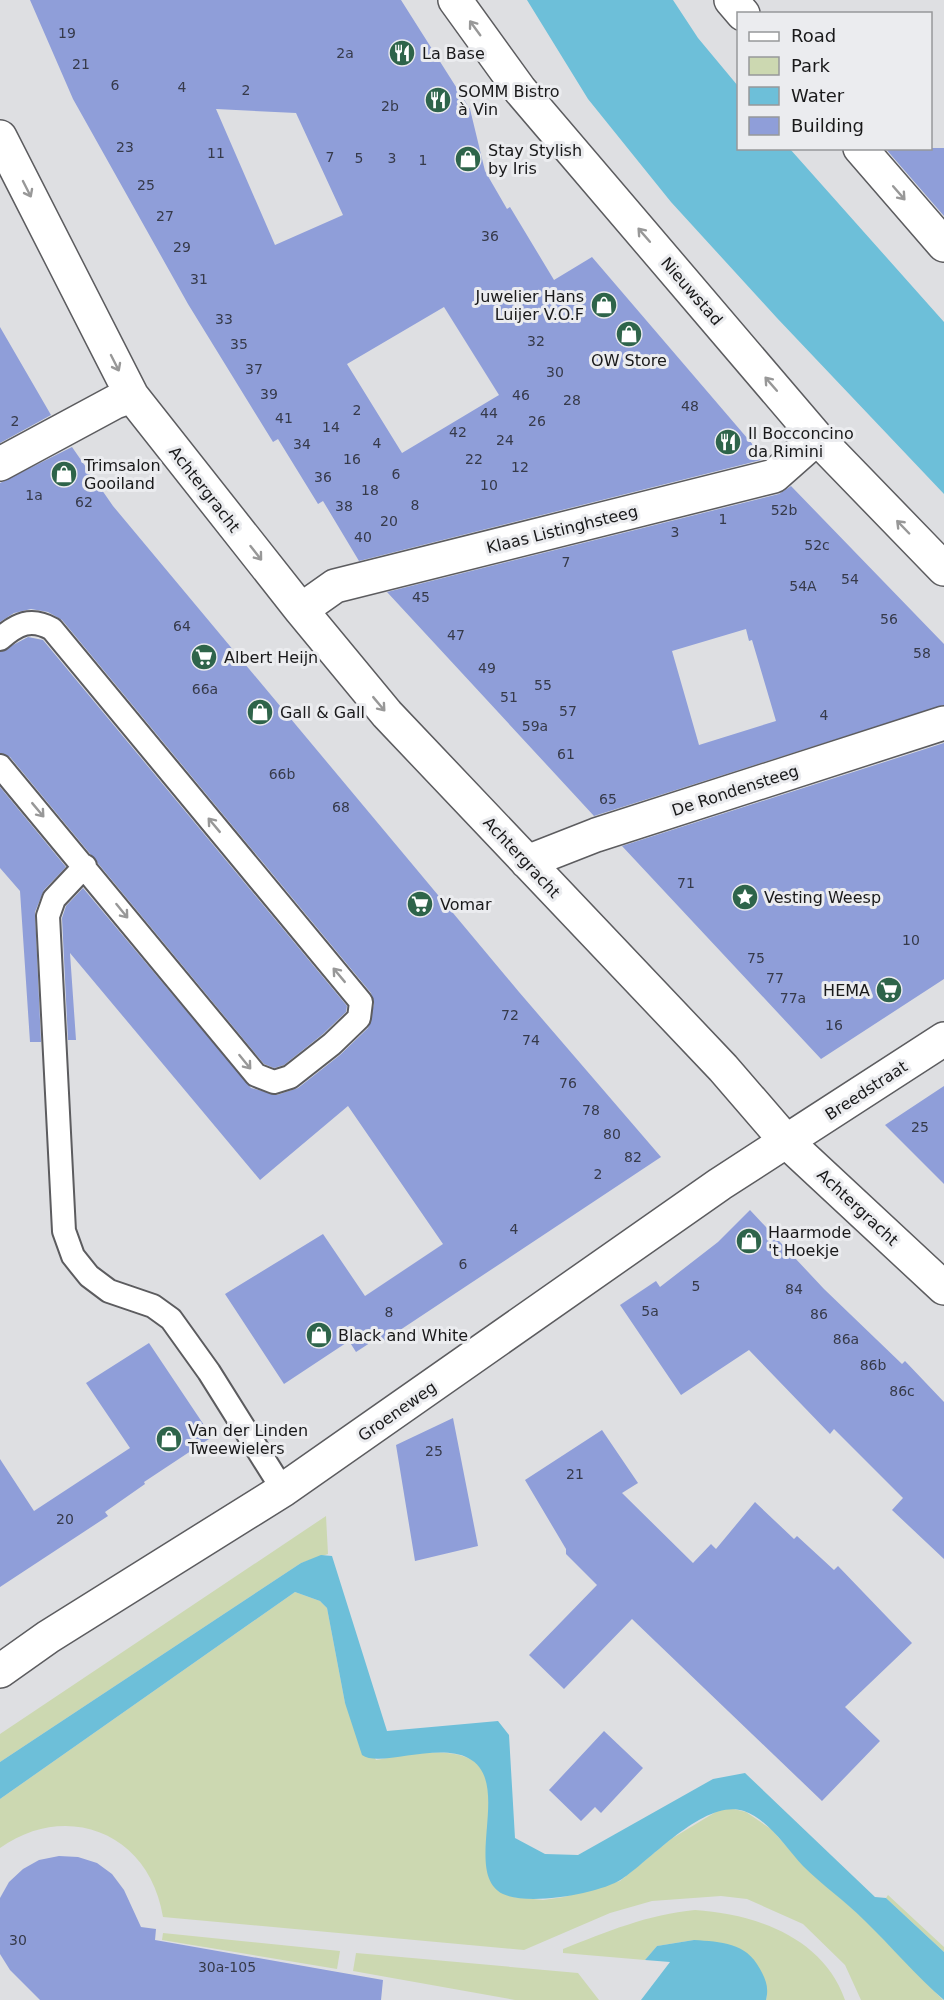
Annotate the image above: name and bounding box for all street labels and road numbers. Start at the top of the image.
street label: Nieuwstad [657,253,726,329]
street label: Achtergracht [165,443,244,536]
street label: Klaas Listinghsteeg [484,501,640,557]
street label: De Rondensteeg [669,761,801,820]
street label: Achtergracht [479,813,564,902]
street label: Breedstraat [822,1057,911,1124]
street label: Achtergracht [813,1165,902,1250]
street label: Groeneweg [354,1377,440,1445]

